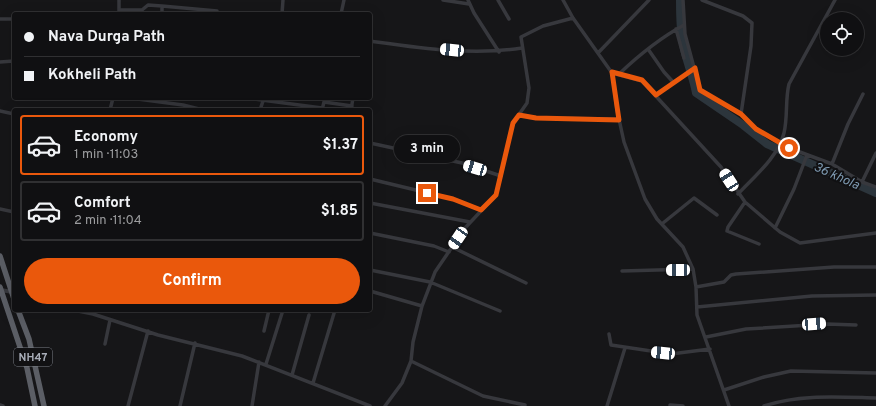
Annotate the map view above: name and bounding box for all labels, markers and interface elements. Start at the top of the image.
map controls [820,12,864,56]
button: locate [820,12,864,56]
text: Nava Durga Path [48,28,165,47]
car [439,43,465,57]
text: Kokheli Path [48,66,136,85]
icon: car [26,127,62,163]
text: Economy [74,128,138,147]
callout: 3 min [394,135,460,163]
text: $1.37 [322,136,358,155]
route start [780,139,798,157]
text: 3 min [410,141,444,157]
text: 1 min · 11:03 [74,147,138,163]
car [462,159,488,177]
water label: 36 khola [811,160,862,194]
car [717,167,741,193]
route end [418,184,436,202]
icon: car [26,193,62,229]
text: Comfort [74,194,131,213]
text: $1.85 [321,202,358,221]
text: 2 min · 11:04 [74,213,142,229]
car [446,225,470,251]
button: Confirm [24,258,360,304]
car [666,264,690,276]
car [802,317,826,331]
car [650,346,676,360]
road number: NH47 [14,348,52,366]

